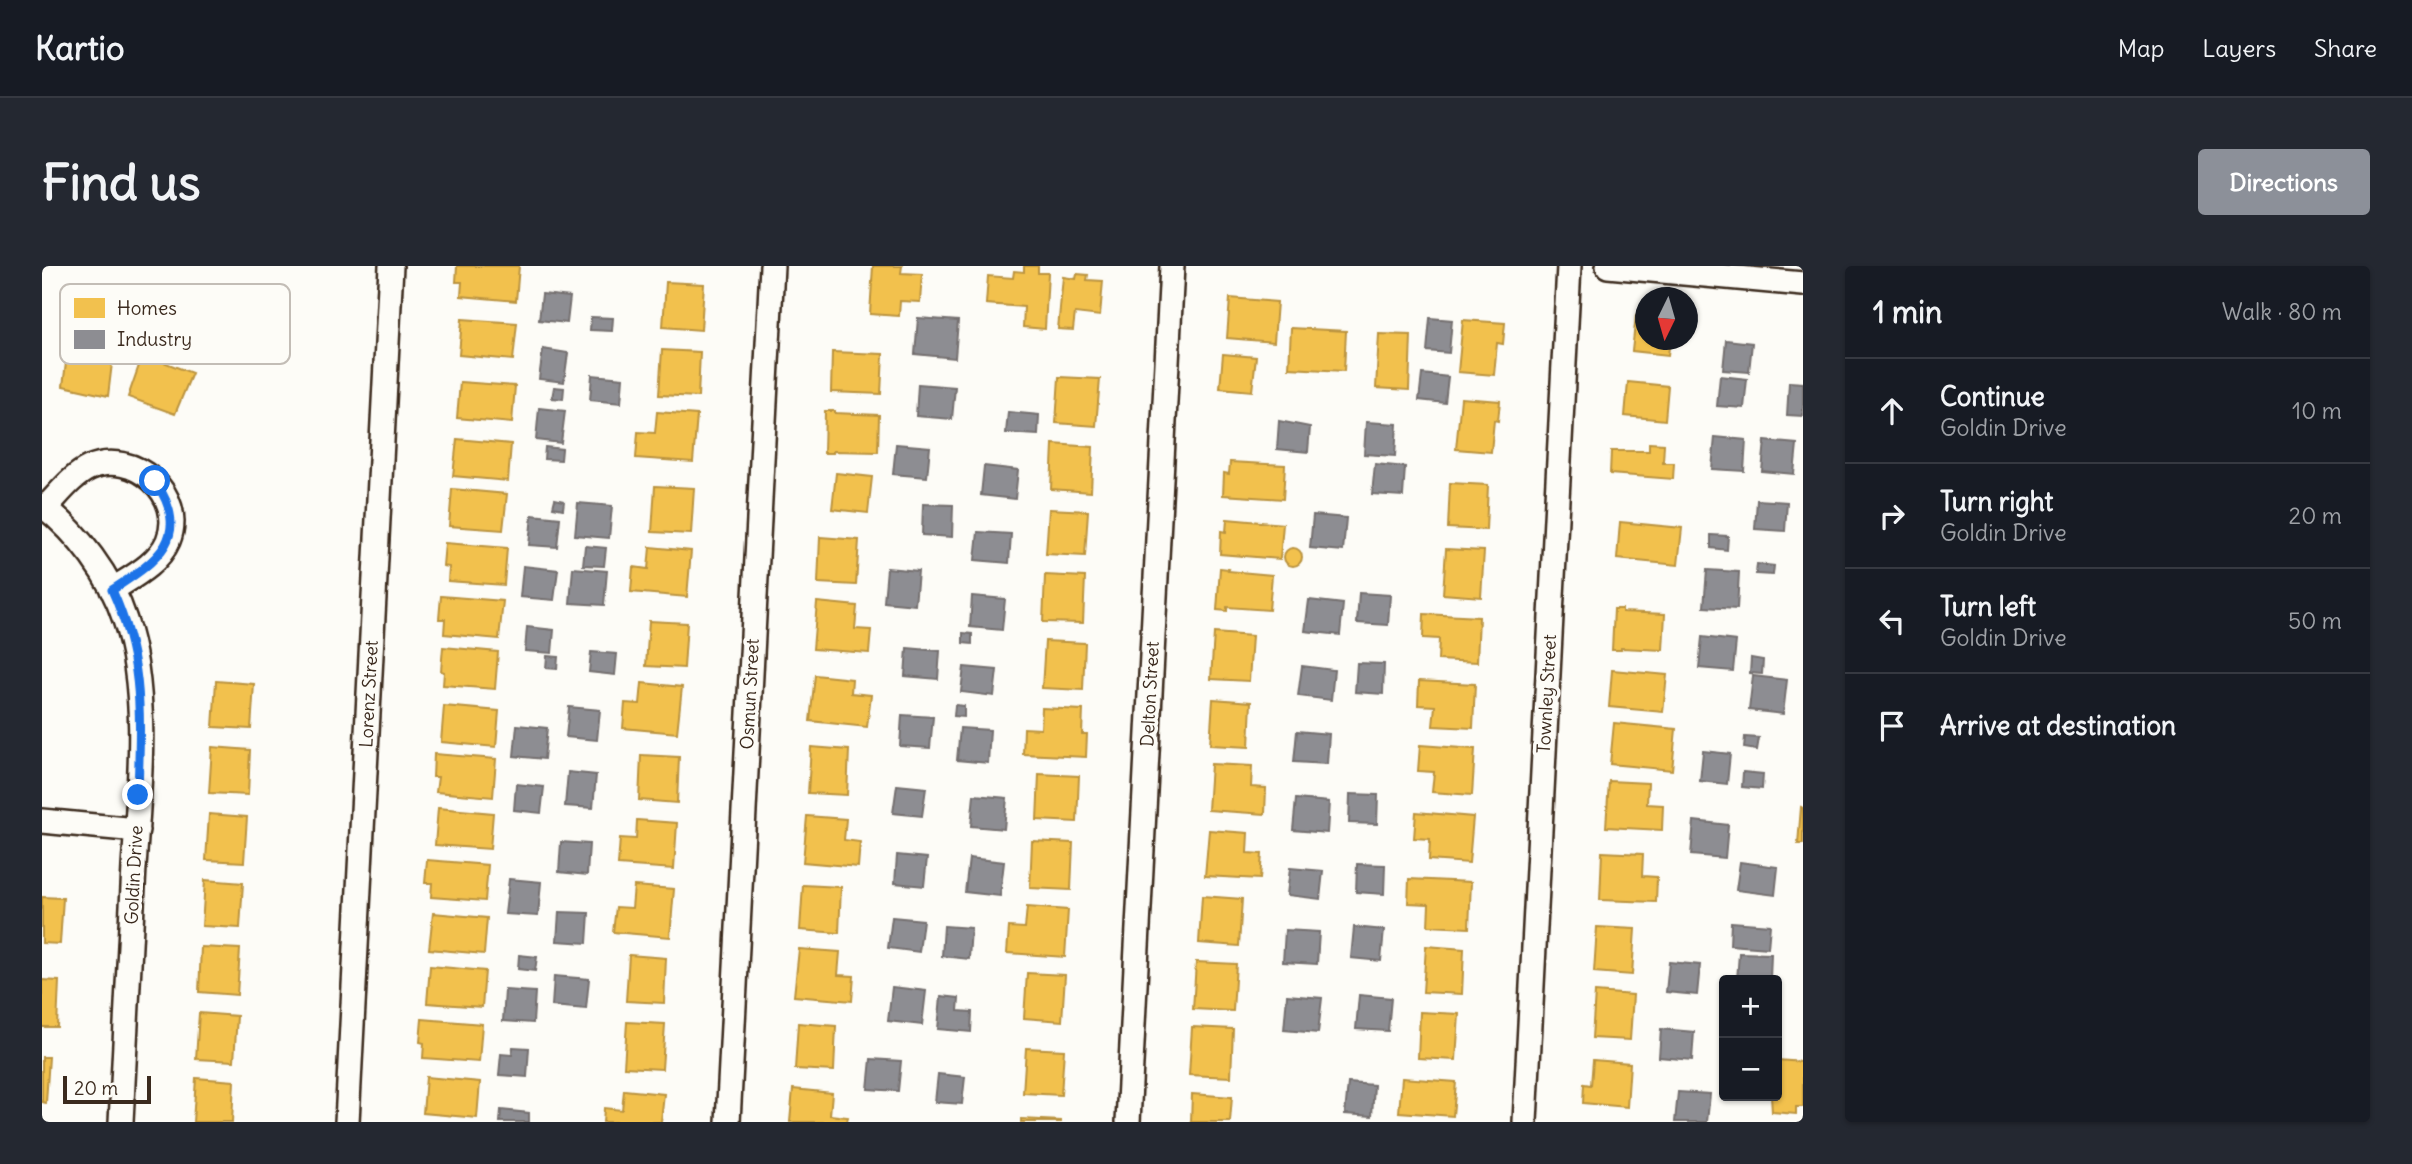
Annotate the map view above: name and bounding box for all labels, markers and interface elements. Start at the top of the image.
text: Kartio [35,27,125,69]
text: Map [2118,33,2164,63]
text: Layers [2202,33,2276,63]
text: Share [2314,33,2377,63]
button: Directions [2198,149,2370,215]
text: Find us [42,152,200,213]
legend [60,284,290,364]
north arrow [1635,287,1698,350]
text: 1 min [1873,293,1942,331]
text: Homes [117,296,177,320]
text: Walk · 80 m [2222,297,2342,326]
text: Industry [117,327,192,351]
text: Continue [1940,380,2045,413]
icon: ahead [1873,392,1911,430]
text: 10 m [2292,396,2342,425]
text: Goldin Drive [1940,413,2067,442]
route start [139,465,170,496]
text: Turn right [1940,485,2053,518]
icon: right [1873,497,1911,535]
text: 20 m [2289,501,2342,530]
text: Goldin Drive [1940,518,2067,547]
text: Turn left [1940,590,2036,623]
icon: left [1873,602,1911,640]
text: 50 m [2288,606,2342,635]
text: Goldin Drive [1940,623,2067,652]
street label: Townley Street [1532,634,1561,754]
street label: Osmun Street [735,638,764,750]
street label: Lorenz Street [354,640,383,748]
street label: Delton Street [1135,641,1164,747]
icon: arrive [1873,707,1911,745]
text: Arrive at destination [1940,709,2176,742]
route end [122,779,153,810]
street label: Goldin Drive [119,825,148,925]
map controls [1719,975,1782,1101]
button: + [1719,975,1782,1038]
button: − [1719,1038,1782,1101]
scale bar [63,1073,150,1105]
text: 20 m [74,1076,118,1100]

